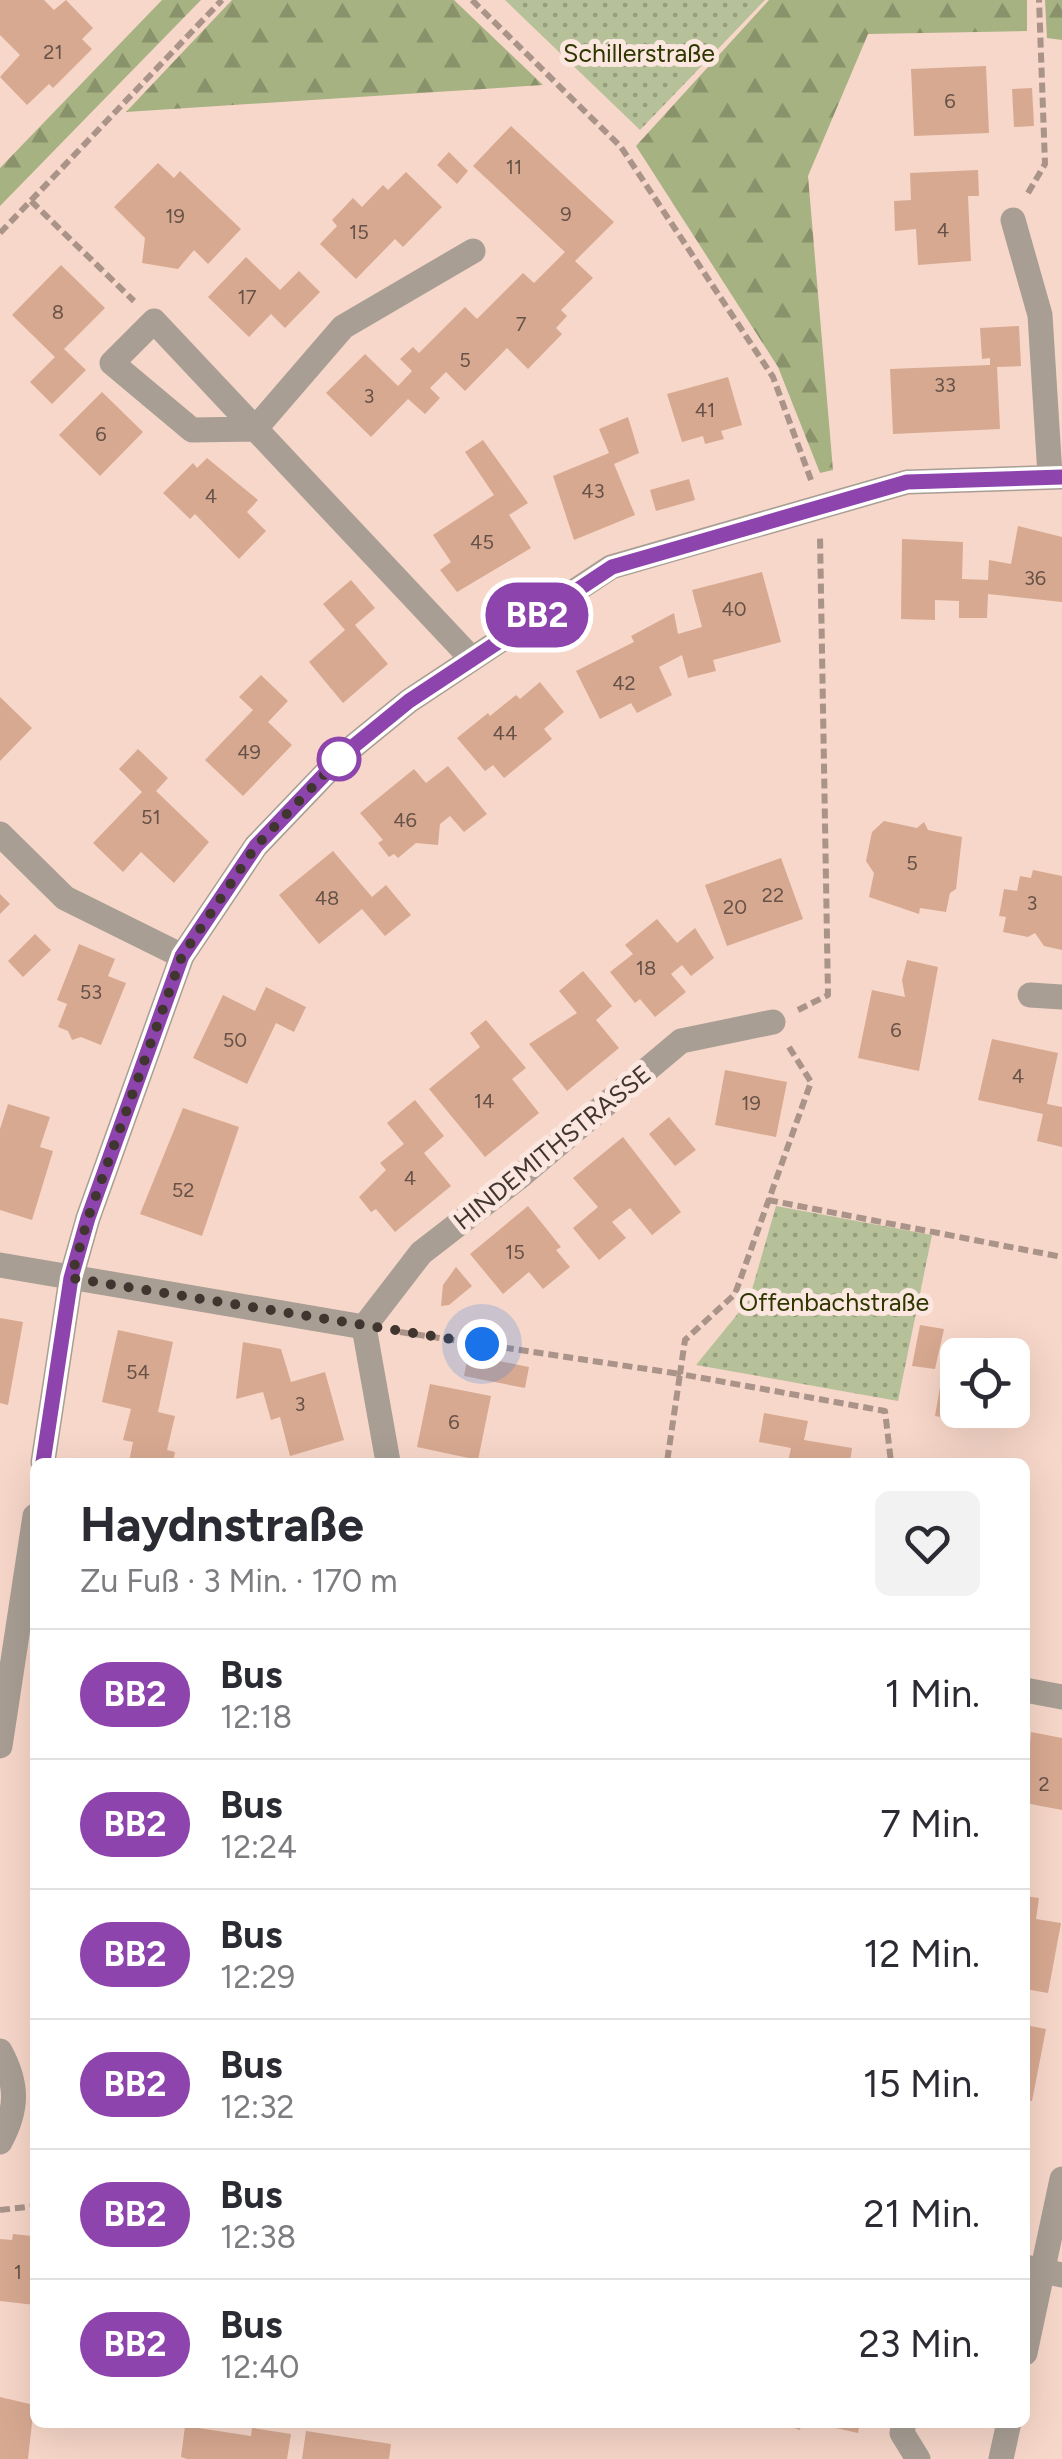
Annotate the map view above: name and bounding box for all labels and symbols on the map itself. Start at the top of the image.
park label: Schillerstraße [563,38,715,68]
house number: 21 [43,40,63,64]
house number: 6 [944,89,956,113]
house number: 11 [506,155,522,179]
house number: 9 [560,202,572,226]
house number: 19 [165,204,185,228]
house number: 4 [937,218,949,242]
house number: 15 [349,220,369,244]
house number: 17 [238,285,257,309]
house number: 8 [52,300,64,324]
house number: 7 [516,312,527,336]
house number: 5 [459,348,471,372]
house number: 33 [934,373,956,397]
house number: 3 [364,384,374,408]
house number: 41 [695,398,715,422]
house number: 6 [95,422,107,446]
house number: 43 [581,479,605,503]
house number: 4 [205,484,217,508]
house number: 45 [470,530,494,554]
house number: 36 [1024,566,1046,590]
line badge: BB2 [480,582,594,648]
house number: 40 [721,597,747,621]
house number: 42 [612,671,636,695]
house number: 44 [493,721,517,745]
unlabelled marker [318,738,360,780]
house number: 49 [237,740,261,764]
house number: 51 [141,805,161,829]
house number: 46 [393,808,417,832]
house number: 5 [906,851,918,875]
house number: 22 [762,883,784,907]
house number: 48 [315,886,339,910]
house number: 3 [1027,891,1037,915]
house number: 20 [723,895,747,919]
house number: 18 [636,956,656,980]
house number: 53 [80,980,102,1004]
house number: 6 [890,1018,902,1042]
house number: 50 [223,1028,247,1052]
street label: HINDEMITHSTRASSE [447,1058,657,1236]
house number: 4 [1012,1064,1024,1088]
house number: 14 [474,1089,494,1113]
house number: 19 [741,1091,761,1115]
house number: 4 [404,1166,416,1190]
house number: 52 [172,1178,194,1202]
house number: 15 [505,1240,525,1264]
park label: Offenbachstraße [739,1287,929,1317]
your location [457,1319,507,1369]
house number: 54 [126,1360,150,1384]
house number: 3 [295,1392,305,1416]
house number: 6 [448,1410,460,1434]
house number: 2 [1038,1772,1050,1796]
house number: 1 [14,2260,22,2284]

